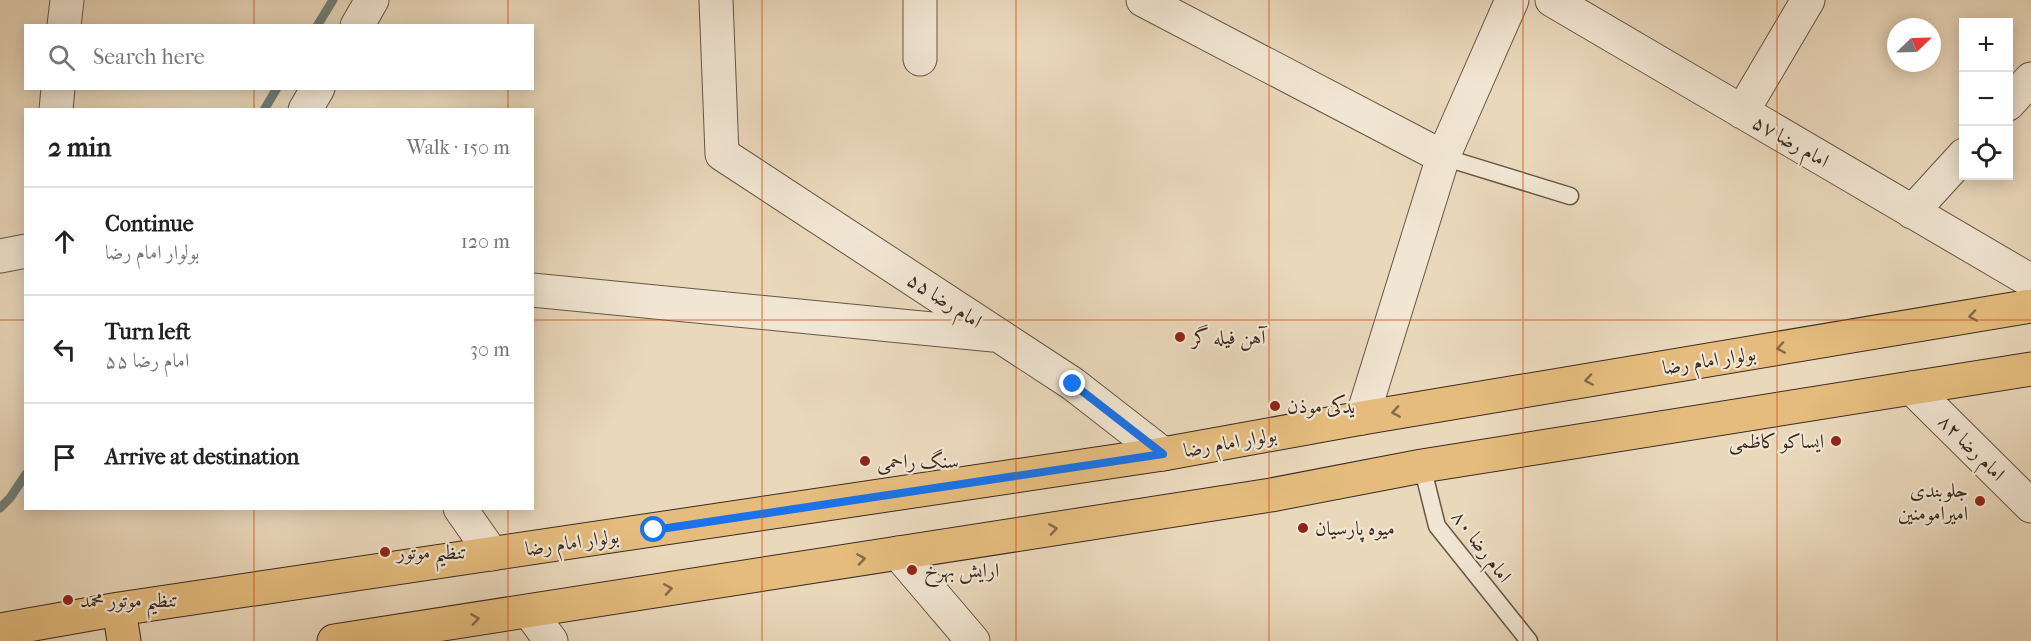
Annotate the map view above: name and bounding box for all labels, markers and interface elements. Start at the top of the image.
north arrow [1887,18,1941,72]
map controls [1959,18,2013,180]
button: + [1959,18,2013,72]
search box [24,24,534,90]
icon: search [45,41,78,74]
text: Search here [93,44,205,70]
button: − [1959,72,2013,126]
street label: امام رضا ۵۷ [1746,110,1833,178]
button: locate [1959,126,2013,180]
text: 2 min [48,132,111,163]
text: Walk · 150 m [406,136,510,159]
text: Continue [105,211,194,237]
icon: ahead [48,225,81,258]
text: 120 m [461,230,510,253]
text: بولوار امام رضا [105,241,199,264]
street label: امام رضا ۵۵ [900,268,986,338]
one-way arrow [1969,309,1979,322]
text: Turn left [105,319,191,345]
place label: آهن فیله گر [1190,324,1268,351]
marker: آهن فیله گر [1173,330,1187,344]
icon: left [48,333,81,366]
text: 30 m [470,338,510,361]
one-way arrow [1776,341,1786,354]
street label: بولوار امام رضا [1661,342,1758,385]
text: امام رضا ۵۵ [105,349,189,372]
route end [1059,370,1085,396]
one-way arrow [1584,373,1594,386]
place label: یدکی موذن [1287,394,1355,419]
marker: یدکی موذن [1268,399,1282,413]
one-way arrow [1392,405,1402,418]
street label: امام رضا ۸۲ [1929,409,2010,490]
street label: بولوار امام رضا [1182,423,1280,468]
place label: ایساکو کاظمی [1729,430,1824,455]
marker: ایساکو کاظمی [1829,434,1843,448]
icon: arrive [48,441,81,474]
text: Arrive at destination [105,444,299,470]
place label: سنگ راحمی [877,448,959,475]
marker: سنگ راحمی [858,454,872,468]
place label: جلوبندی امیرامومنین [1898,479,1968,526]
marker: جلوبندی امیرامومنین [1973,494,1987,508]
street label: امام رضا ۸۰ [1442,506,1516,590]
route start [640,516,666,542]
place label: میوه پارسیان [1315,517,1395,543]
marker: میوه پارسیان [1296,521,1310,535]
one-way arrow [1048,523,1058,536]
street label: بولوار امام رضا [524,525,621,566]
place label: تنظیم موتور [395,541,467,572]
marker: تنظیم موتور [378,545,392,559]
one-way arrow [856,554,865,566]
place label: ارایش بهرخ [924,559,999,588]
marker: ارایش بهرخ [905,563,919,577]
one-way arrow [663,584,673,596]
place label: تنظیم موتور محمد [80,589,178,620]
marker: تنظیم موتور محمد [61,593,75,607]
one-way arrow [471,614,480,626]

